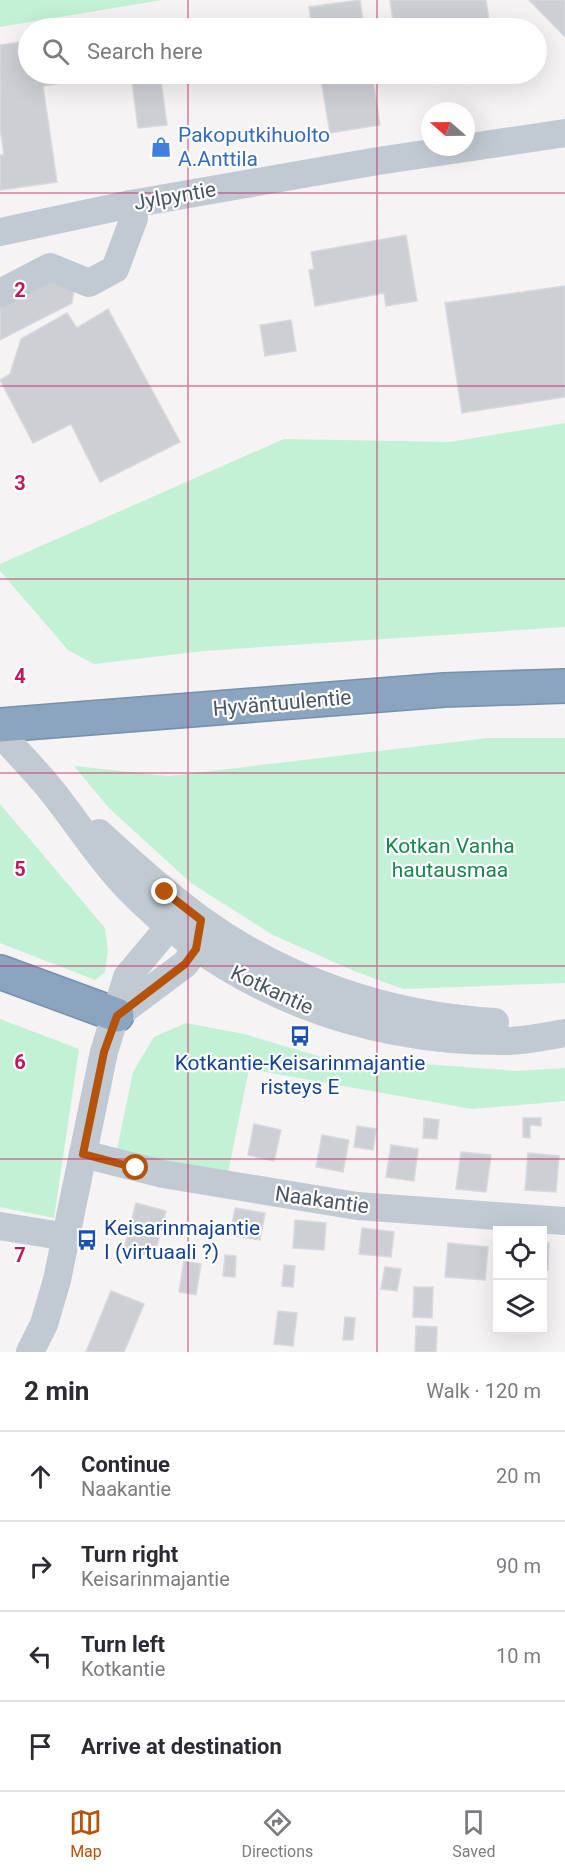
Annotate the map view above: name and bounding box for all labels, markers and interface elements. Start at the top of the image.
search box [18,18,547,84]
icon: search [39,35,72,68]
text: Search here [87,39,203,64]
north arrow [421,102,475,156]
place label: Pakoputkihuolto A.Anttila [178,123,330,171]
shop icon: Pakoputkihuolto A.Anttila [149,135,173,159]
street label: Jylpyntie [132,177,218,215]
text: 2 [14,278,26,302]
text: 3 [14,471,26,495]
text: 4 [14,664,26,688]
street label: Hyväntuulentie [212,685,352,721]
park label: Kotkan Vanha hautausmaa [385,834,515,882]
text: 5 [14,857,26,881]
route end [151,878,177,904]
street label: Kotkantie [227,960,317,1020]
bus stop icon: Kotkantie-Keisarinmajantie risteys E [288,1024,312,1048]
text: 6 [14,1050,26,1074]
place label: Kotkantie-Keisarinmajantie risteys E [175,1051,425,1099]
route start [122,1154,148,1180]
street label: Naakantie [273,1182,371,1218]
place label: Keisarinmajantie I (virtuaali ?) [104,1216,260,1264]
map controls [493,1226,547,1334]
button: locate [493,1226,547,1280]
bus stop icon: Keisarinmajantie I (virtuaali ?) [75,1228,99,1252]
text: 7 [14,1243,26,1267]
button: layers [493,1280,547,1334]
text: 2 min [24,1376,89,1406]
text: Walk · 120 m [426,1379,541,1403]
text: Continue [81,1452,170,1477]
icon: ahead [24,1460,57,1493]
text: 20 m [496,1464,541,1488]
text: Naakantie [81,1477,171,1501]
text: Turn right [81,1542,178,1567]
icon: right [24,1550,57,1583]
text: 90 m [496,1554,541,1578]
text: Keisarinmajantie [81,1567,230,1591]
text: Turn left [81,1632,165,1657]
icon: left [24,1640,57,1673]
text: 10 m [496,1644,541,1668]
text: Kotkantie [81,1657,165,1681]
icon: arrive [24,1730,57,1763]
text: Arrive at destination [81,1734,282,1759]
tab: Map [69,1806,102,1861]
tab: Directions [241,1806,313,1861]
tab: Saved [452,1806,496,1861]

